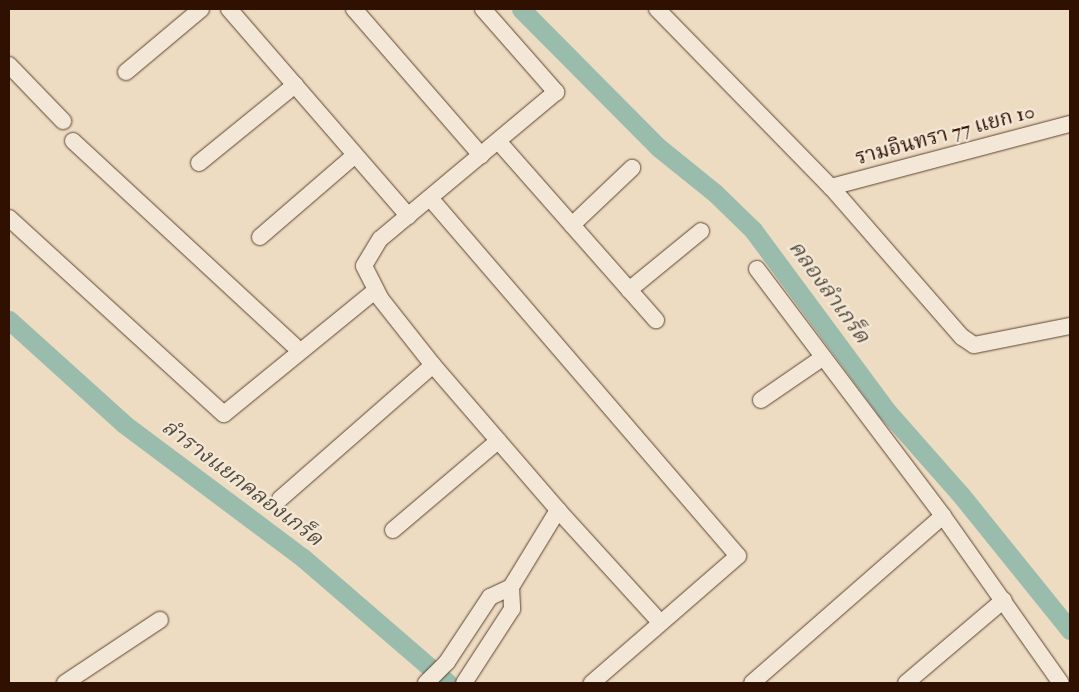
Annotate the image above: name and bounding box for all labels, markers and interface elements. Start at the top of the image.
street label: รามอินทรา 77 แยก 10 [853,99,1037,171]
water label: คลองลำเกร็ด [783,235,875,349]
water label: ลำรางแยกคลองเกร็ด [156,414,328,552]

